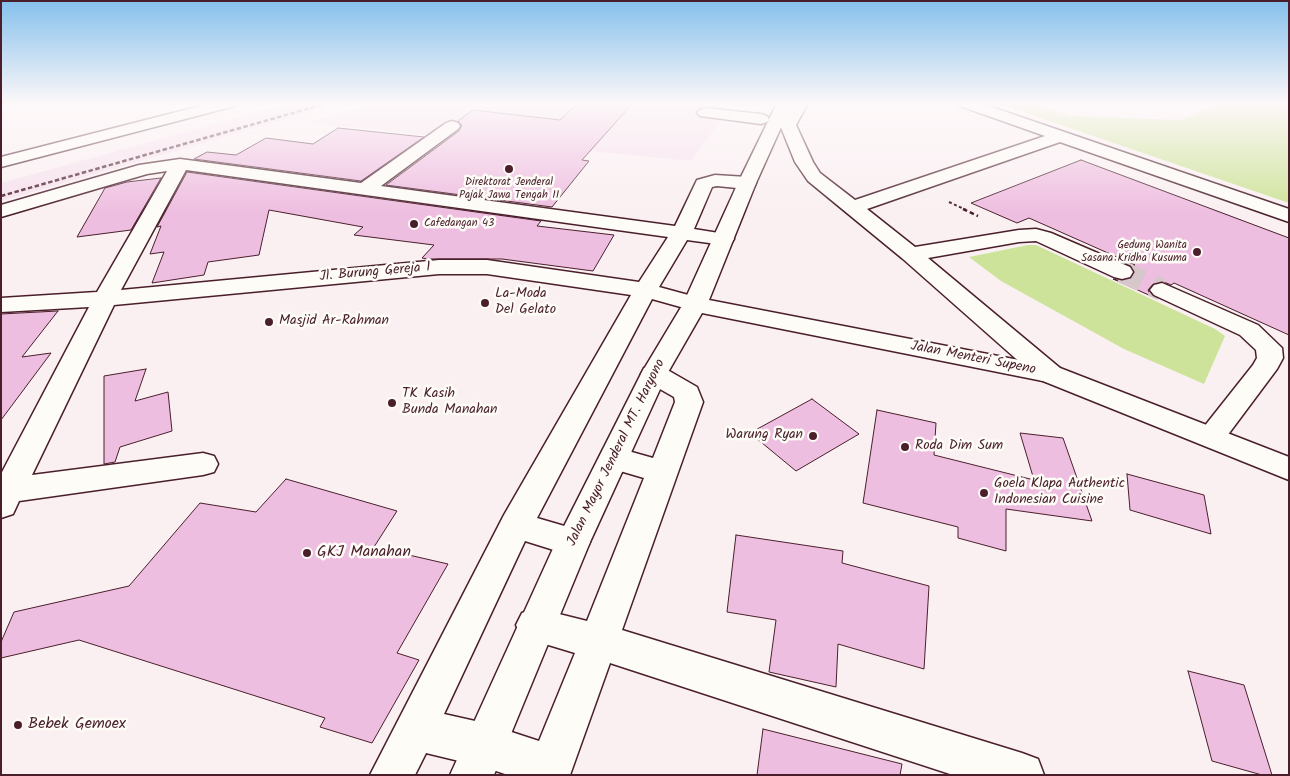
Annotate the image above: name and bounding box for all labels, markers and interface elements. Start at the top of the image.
marker: Direktorat Jenderal Pajak Jawa Tengah II [503,163,515,175]
place label: Direktorat Jenderal Pajak Jawa Tengah II [459,176,559,202]
place label: Cafedangan 43 [424,217,494,231]
marker: Cafedangan 43 [408,218,420,230]
place label: Gedung Wanita Sasana Kridha Kusuma [1081,239,1187,265]
marker: Gedung Wanita Sasana Kridha Kusuma [1191,246,1203,258]
street label: Jl. Burung Gereja 1 [319,260,431,286]
place label: La-Moda Del Gelato [495,287,556,320]
marker: La-Moda Del Gelato [479,297,491,309]
place label: Masjid Ar-Rahman [279,314,389,330]
marker: Masjid Ar-Rahman [263,316,275,328]
street label: Jalan Menteri Supeno [909,339,1037,379]
street label: Jalan Mayor Jenderal MT. Haryono [564,357,670,549]
place label: TK Kasih Bunda Manahan [402,387,497,420]
marker: TK Kasih Bunda Manahan [386,397,398,409]
place label: Warung Ryan [726,428,803,444]
marker: Warung Ryan [807,430,819,442]
place label: Roda Dim Sum [915,439,1003,455]
marker: Roda Dim Sum [899,441,911,453]
place label: Goela Klapa Authentic Indonesian Cuisine [994,477,1125,510]
marker: Goela Klapa Authentic Indonesian Cuisine [978,487,990,499]
place label: GKJ Manahan [317,543,411,563]
marker: GKJ Manahan [301,547,313,559]
place label: Bebek Gemoex [28,715,126,735]
marker: Bebek Gemoex [12,719,24,731]

